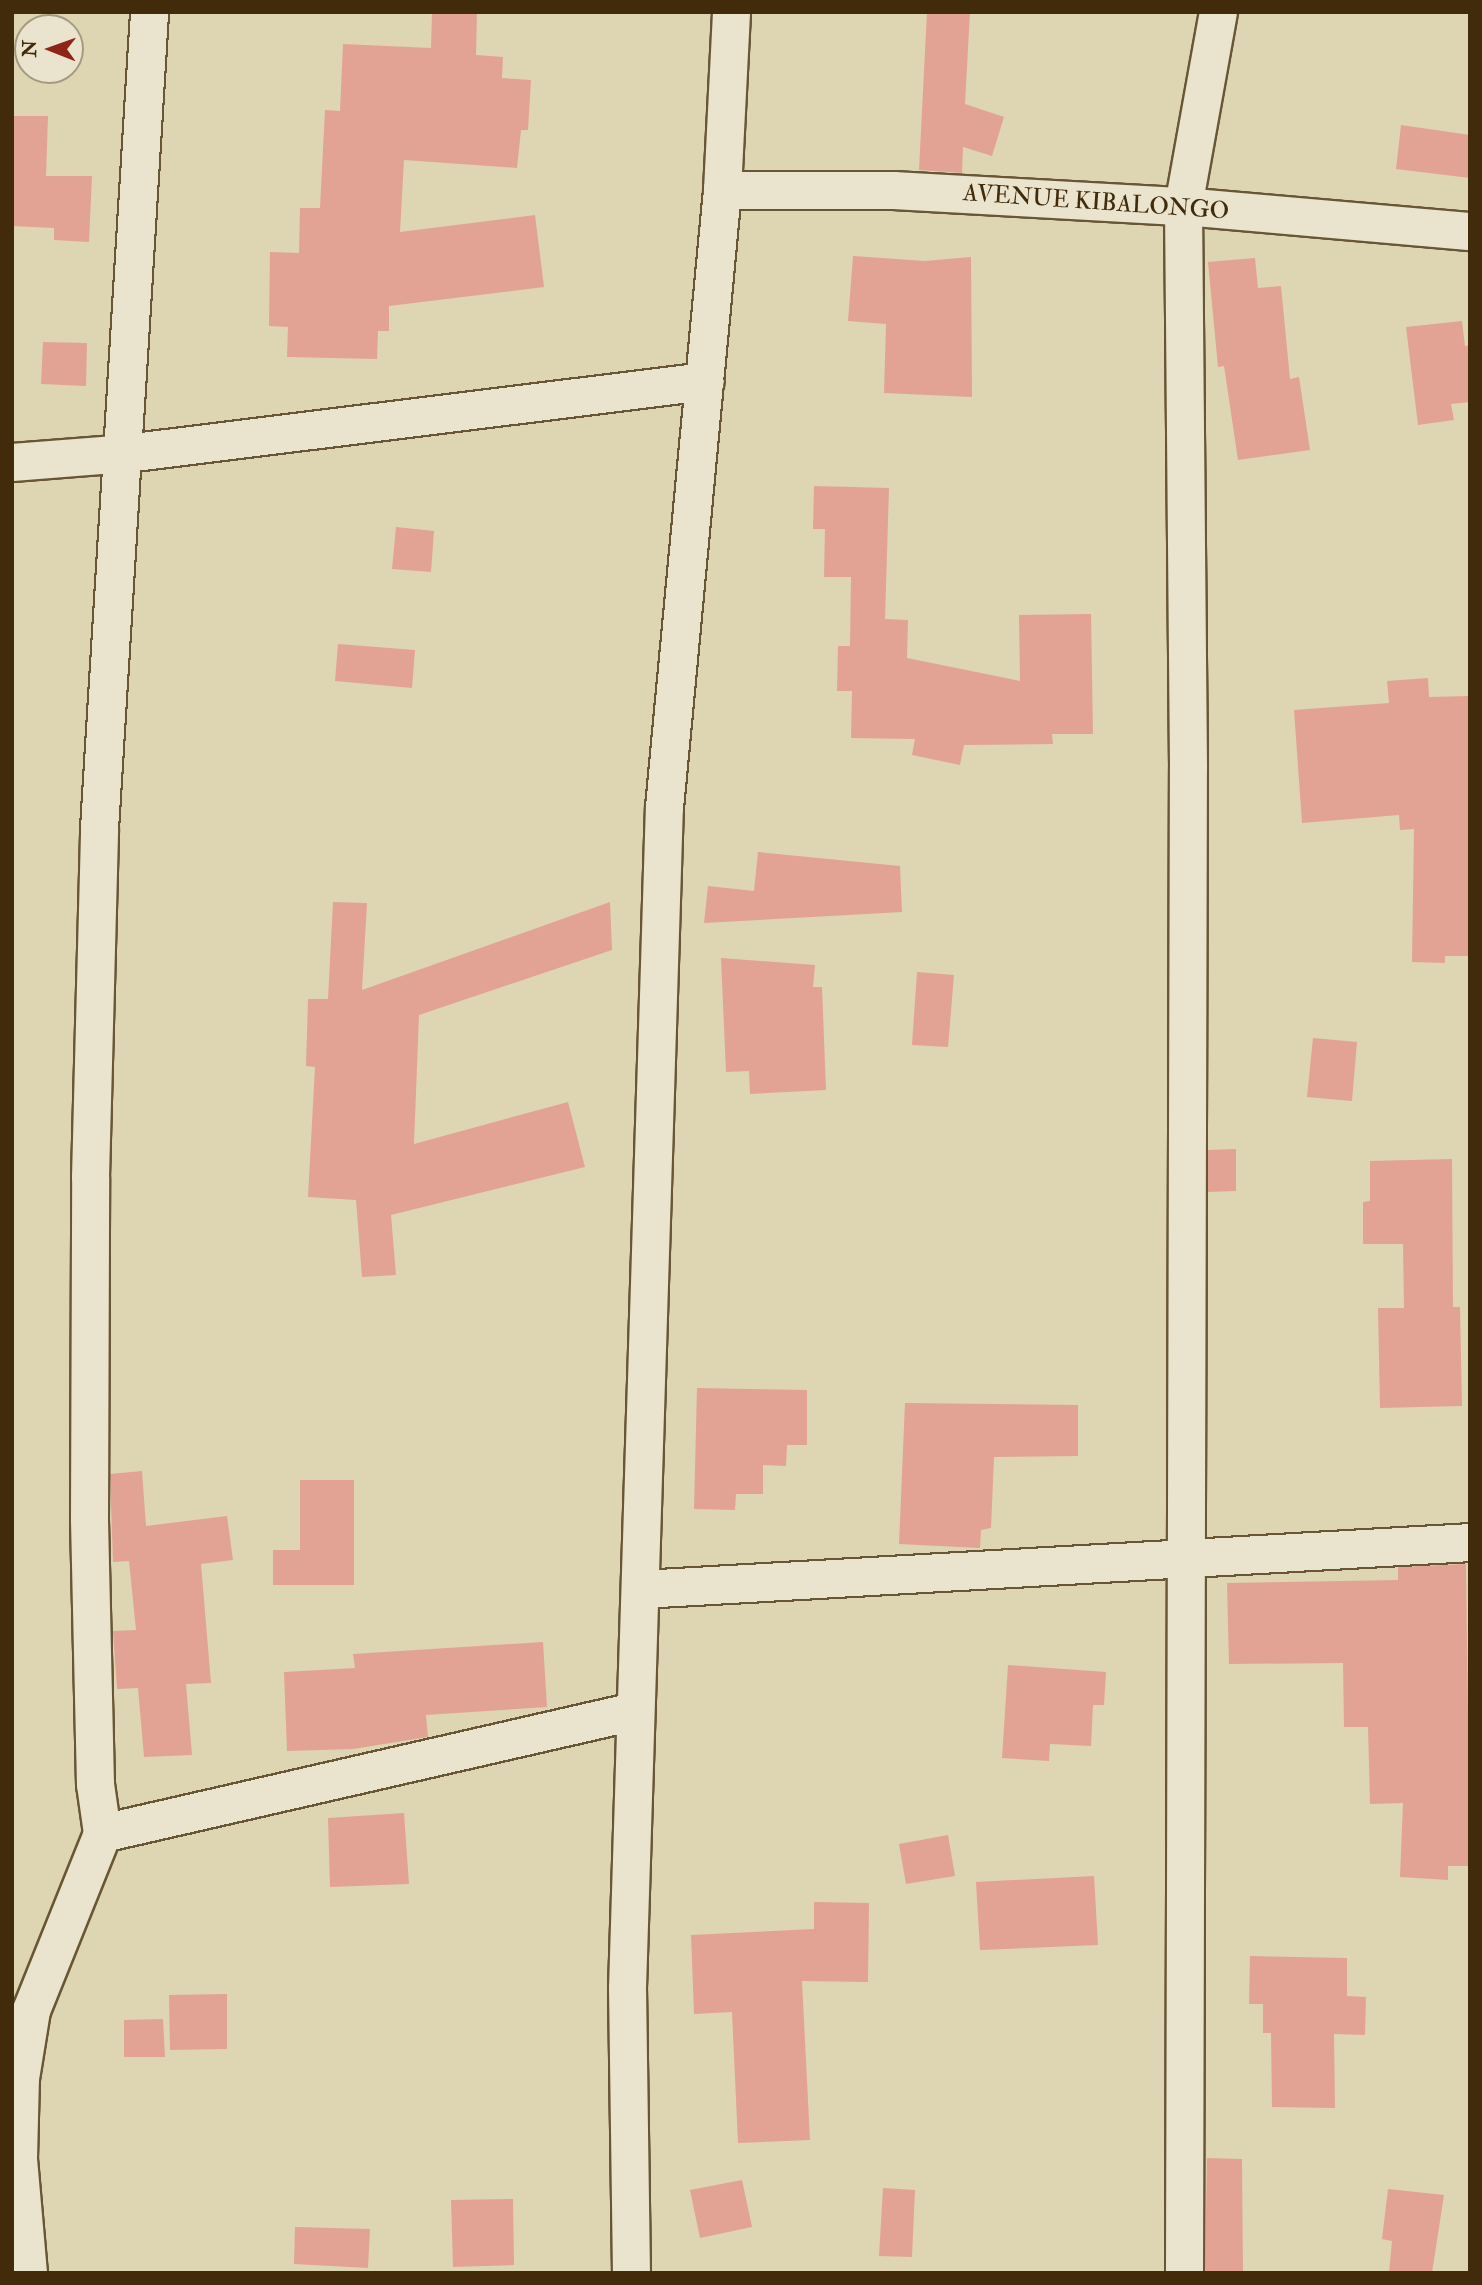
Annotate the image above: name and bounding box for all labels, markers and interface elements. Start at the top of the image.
north arrow [14,14,84,84]
text: N [18,40,42,57]
street label: AVENUE KIBALONGO [962,178,1230,226]

